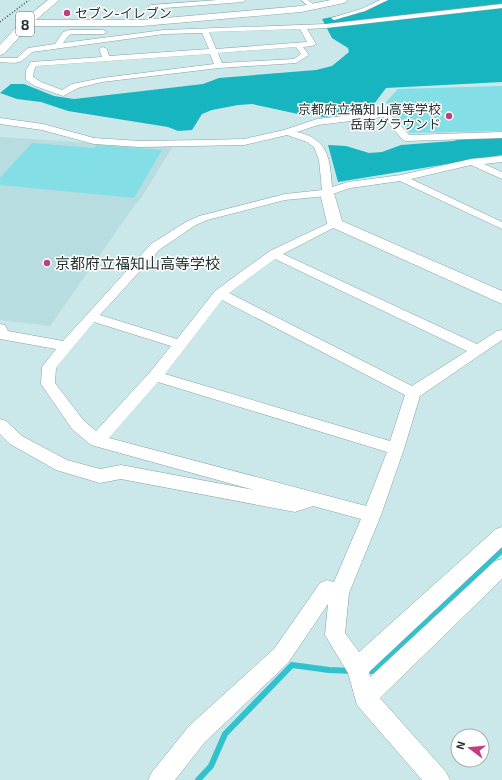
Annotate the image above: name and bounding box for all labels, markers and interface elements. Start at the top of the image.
place label: セブン-イレブン [75,5,172,21]
marker: セブン-イレブン [62,8,72,18]
road number: 8 [16,12,34,36]
place label: 京都府立福知山高等学校 岳南グラウンド [298,101,441,132]
marker: 京都府立福知山高等学校 岳南グラウンド [444,111,454,121]
place label: 京都府立福知山高等学校 [55,254,220,272]
marker: 京都府立福知山高等学校 [42,258,52,268]
north arrow [450,728,490,768]
text: N [453,739,467,751]

